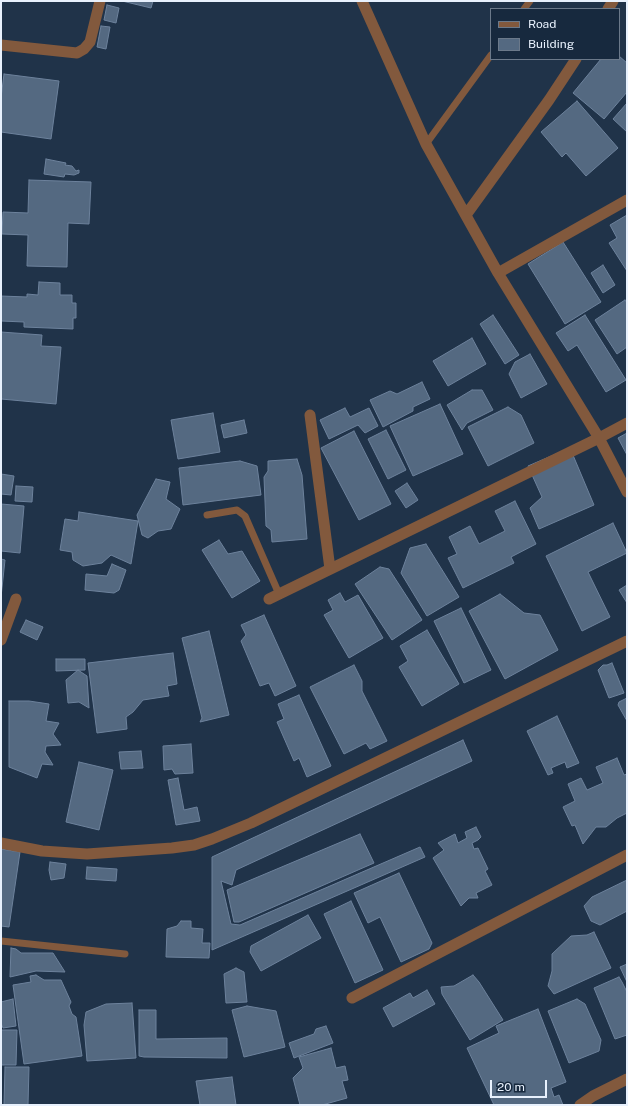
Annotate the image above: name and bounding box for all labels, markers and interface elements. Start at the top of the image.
legend [490,8,620,60]
text: Road [528,17,556,31]
text: Building [528,37,574,51]
scale bar [492,1072,549,1098]
text: 20 m [497,1080,525,1094]

